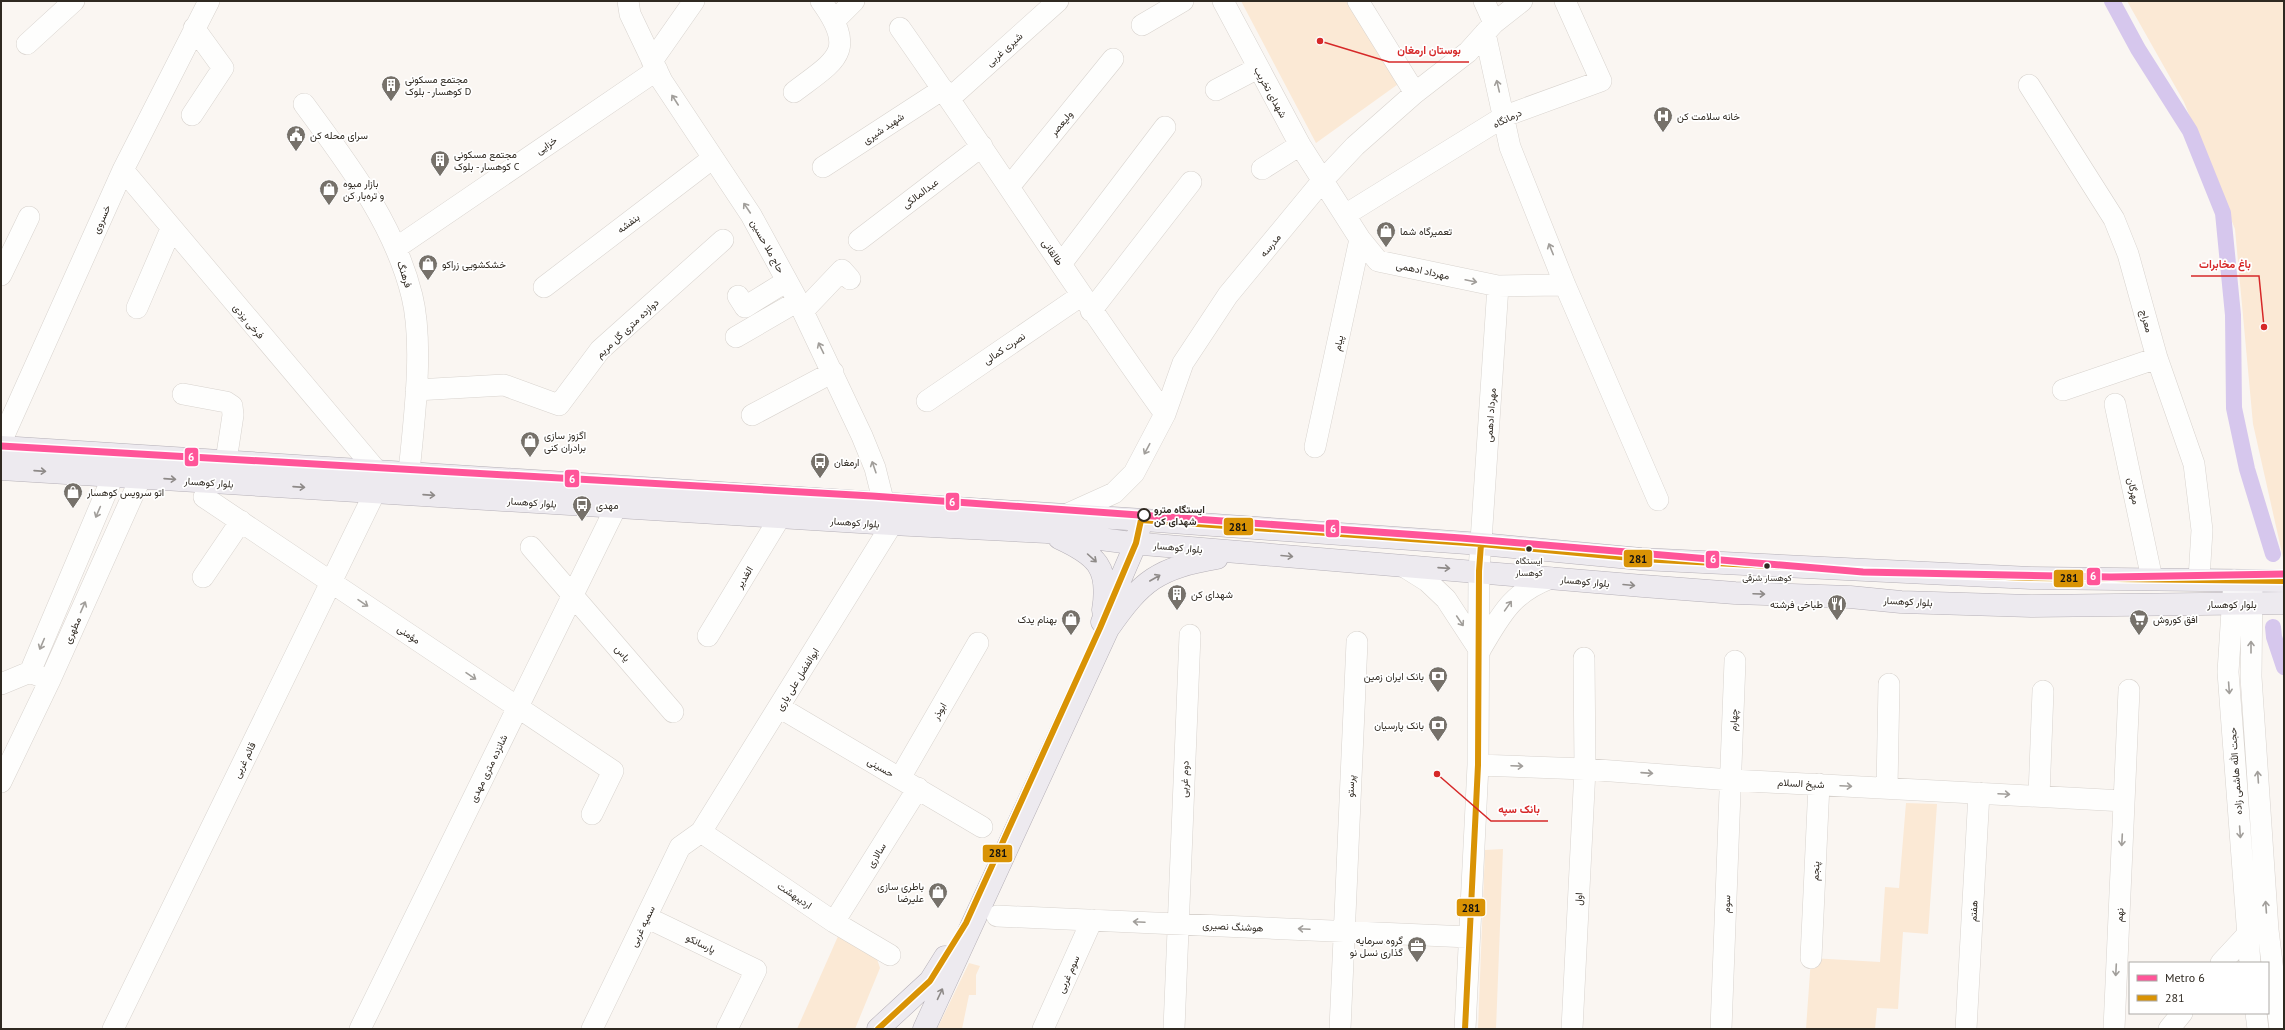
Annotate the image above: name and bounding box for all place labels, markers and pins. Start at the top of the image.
callout: بوستان ارمغان [1389,39,1469,62]
place label: مجتمع مسکونی کوهسار - بلوک D [405,73,471,98]
building icon: مجتمع مسکونی کوهسار - بلوک D [380,74,402,102]
hospital icon: خانه سلامت کن [1652,105,1674,133]
place label: خانه سلامت کن [1677,110,1740,123]
public building icon: سرای محله کن [285,124,307,152]
place label: سرای محله کن [310,129,368,142]
place label: مجتمع مسکونی کوهسار - بلوک C [454,148,520,173]
building icon: مجتمع مسکونی کوهسار - بلوک C [429,149,451,177]
place label: بازار میوه و تره‌بار کن [343,177,384,202]
shop icon: بازار میوه و تره‌بار کن [318,178,340,206]
shop icon: تعمیرگاه شما [1375,220,1397,248]
place label: تعمیرگاه شما [1400,225,1452,238]
shop icon: خشکشویی زراکو [417,253,439,281]
callout: باغ مخابرات [2191,253,2259,276]
place label: خشکشویی زراکو [442,258,506,271]
place label: اگزوز سازی برادران کنی [544,429,586,454]
shop icon: اگزوز سازی برادران کنی [519,430,541,458]
bus stop icon: ارمغان [809,451,831,479]
place label: ارمغان [834,456,859,469]
shop icon: اتو سرویس کوهسار [62,481,84,509]
place label: اتو سرویس کوهسار [86,486,164,499]
bus stop icon: مهدی [571,494,593,522]
place label: مهدی [596,499,619,512]
place label: ایستگاه مترو شهدای کن [1154,503,1205,528]
marker: ایستگاه مترو شهدای کن [1137,508,1151,522]
marker: ایستگاه کوهسار [1524,544,1534,554]
place label: ایستگاه کوهسار [1514,555,1543,579]
marker: کوهسار شرقی [1762,561,1772,571]
place label: کوهسار شرقی [1742,572,1792,584]
building icon: شهدای کن [1166,583,1188,611]
place label: شهدای کن [1191,588,1233,601]
restaurant icon: طباخی فرشته [1826,593,1848,621]
place label: طباخی فرشته [1770,598,1823,611]
shop icon: بهنام یدک [1060,608,1082,636]
supermarket icon: افق کوروش [2128,608,2150,636]
place label: بهنام یدک [1017,613,1057,626]
place label: افق کوروش [2153,613,2198,626]
bank icon: بانک ایران زمین [1427,665,1449,693]
place label: بانک ایران زمین [1364,670,1424,683]
bank icon: بانک پارسیان [1427,714,1449,742]
place label: بانک پارسیان [1374,719,1424,733]
callout: بانک سپه [1491,798,1548,821]
place label: باطری سازی علیرضا [877,880,924,905]
shop icon: باطری سازی علیرضا [927,881,949,909]
place label: گروه سرمایه گذاری نسل نو [1350,934,1404,959]
office icon: گروه سرمایه گذاری نسل نو [1406,935,1428,963]

